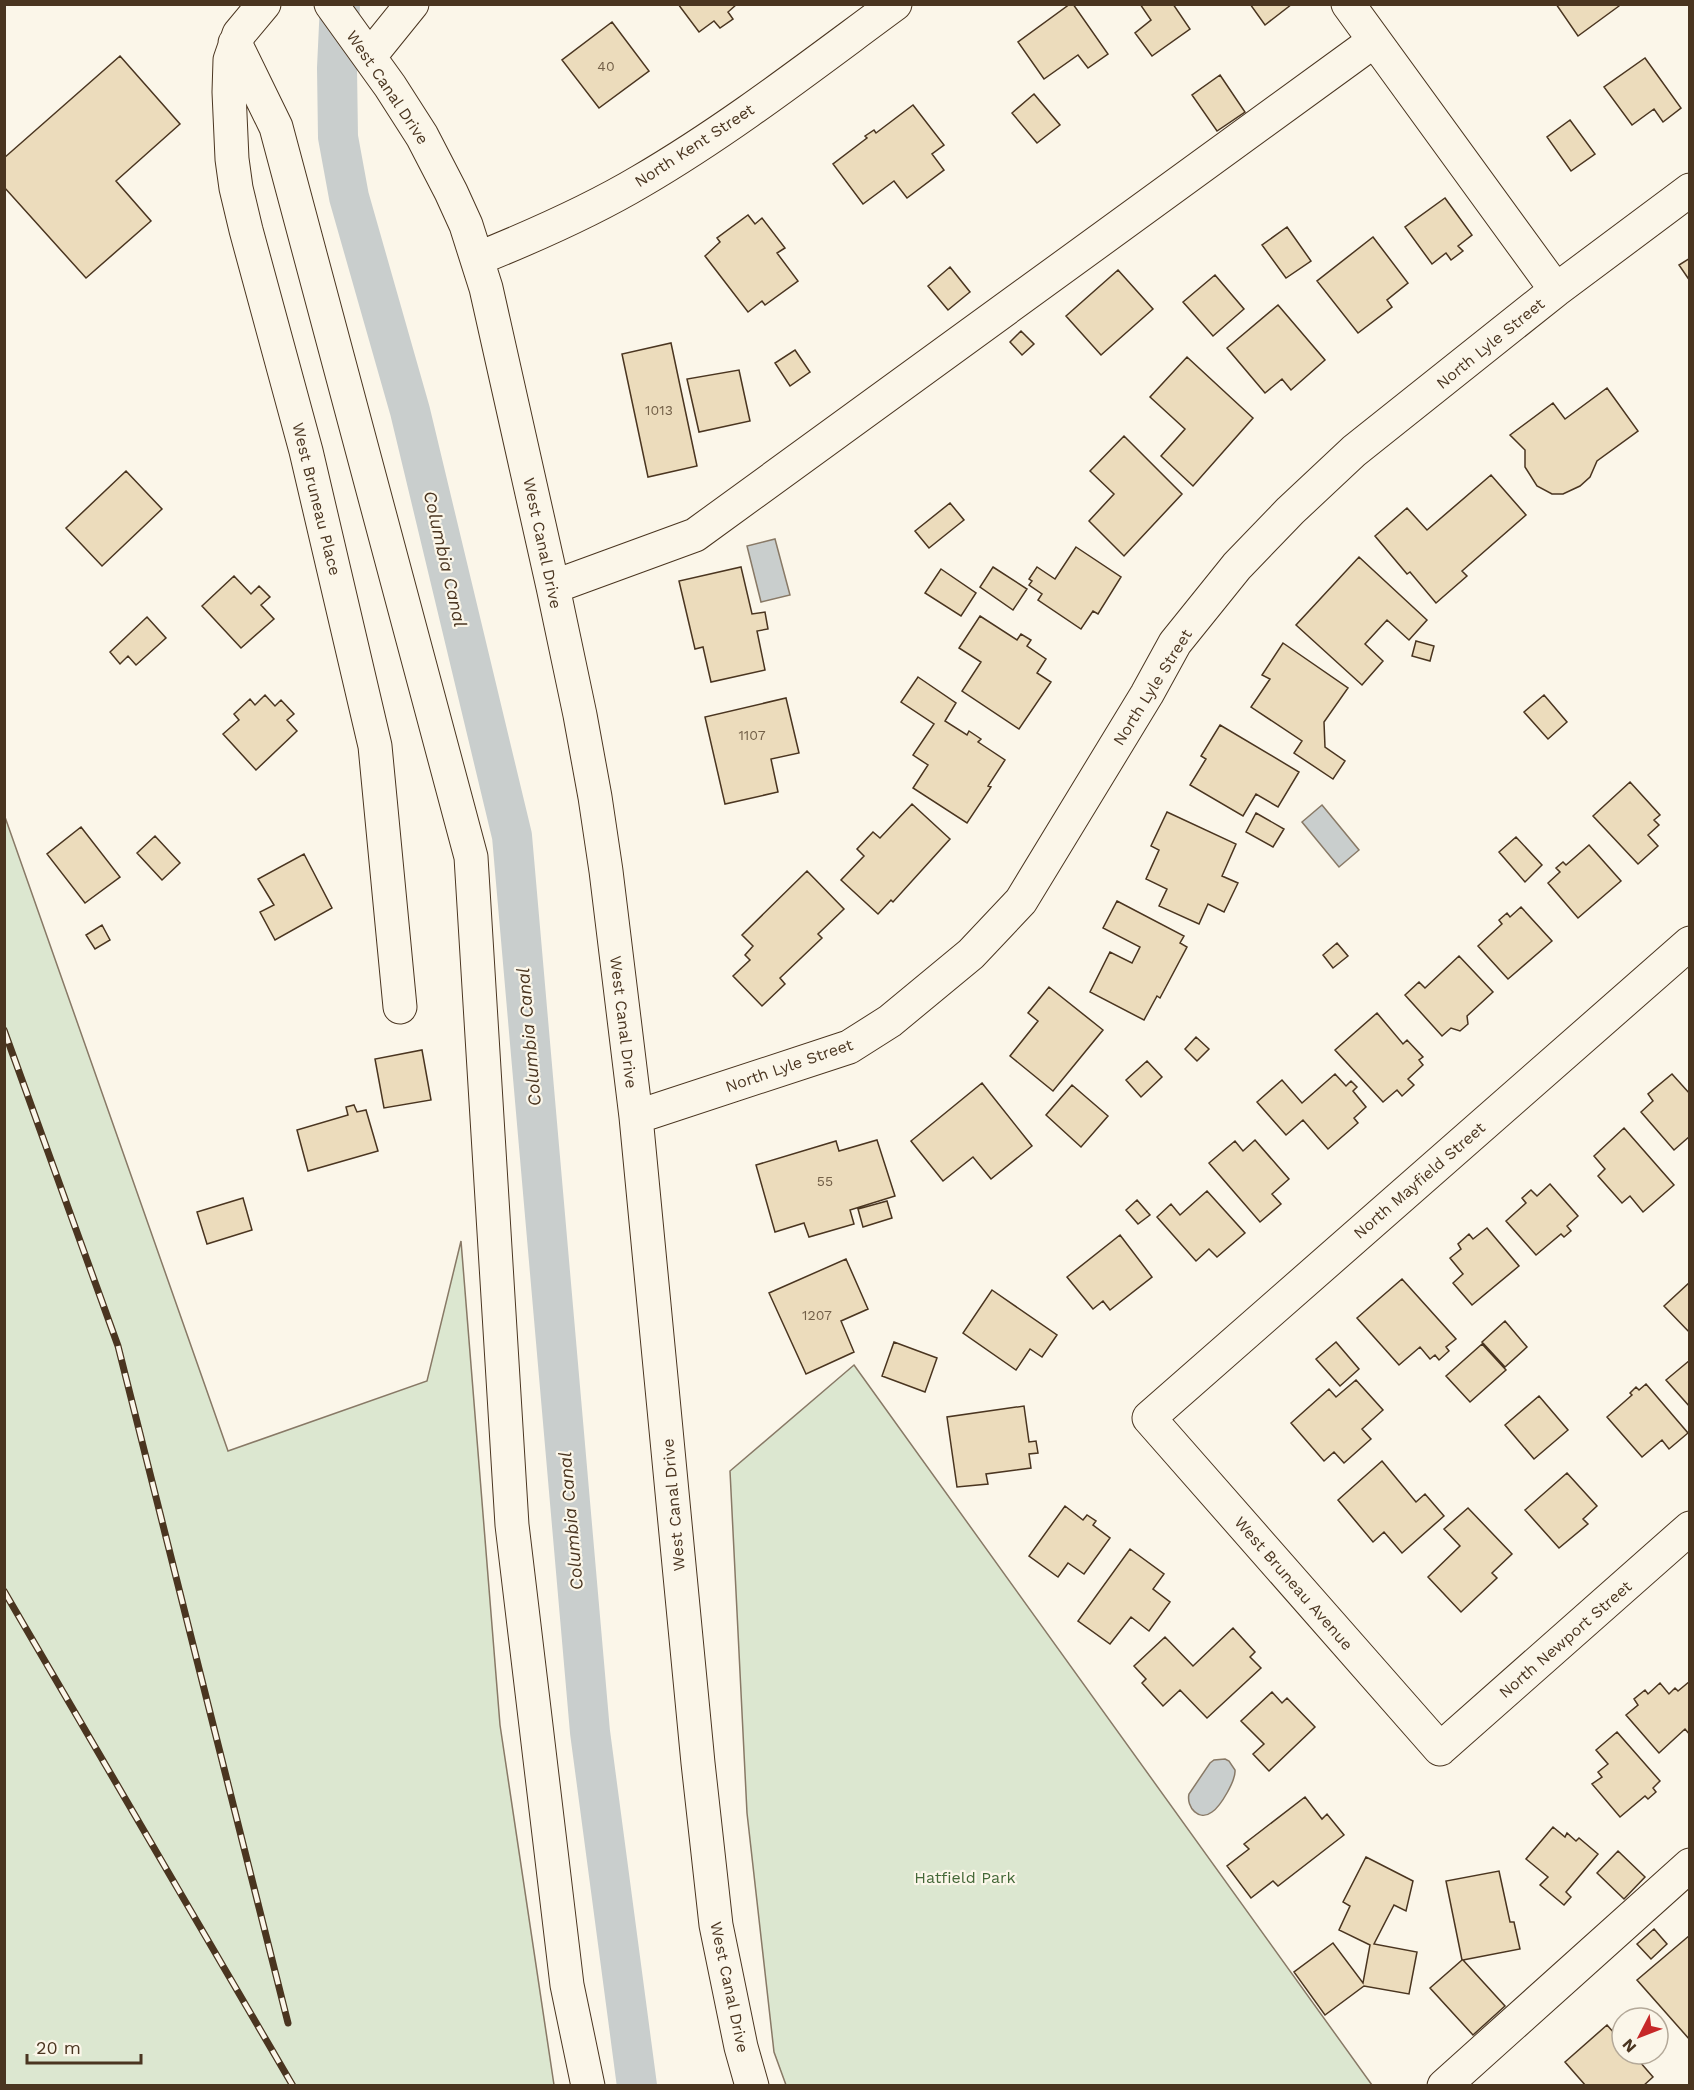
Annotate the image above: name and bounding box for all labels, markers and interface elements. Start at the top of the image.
street label: West Canal Drive [342,27,433,148]
house number: 40 [597,58,615,74]
street label: North Kent Street [631,100,758,191]
street label: North Lyle Street [1432,294,1548,393]
house number: 1013 [645,402,673,418]
street label: West Bruneau Place [288,421,345,578]
street label: West Canal Drive [519,476,566,610]
water label: Columbia Canal [420,489,471,629]
street label: North Lyle Street [1109,625,1196,749]
house number: 1107 [738,727,766,743]
street label: West Canal Drive [606,955,641,1089]
water label: Columbia Canal [512,967,545,1107]
street label: North Lyle Street [723,1035,856,1096]
street label: North Mayfield Street [1350,1118,1489,1243]
house number: 55 [817,1173,833,1189]
house number: 1207 [802,1307,832,1323]
street label: West Canal Drive [658,1438,689,1572]
water label: Columbia Canal [554,1451,587,1591]
street label: West Bruneau Avenue [1230,1513,1357,1654]
street label: North Newport Street [1495,1576,1636,1702]
park label: Hatfield Park [914,1868,1016,1887]
street label: West Canal Drive [706,1920,753,2054]
north arrow [1610,2006,1670,2066]
scale bar [27,2027,141,2065]
text: N [1618,2035,1640,2056]
text: 20 m [36,2037,81,2058]

